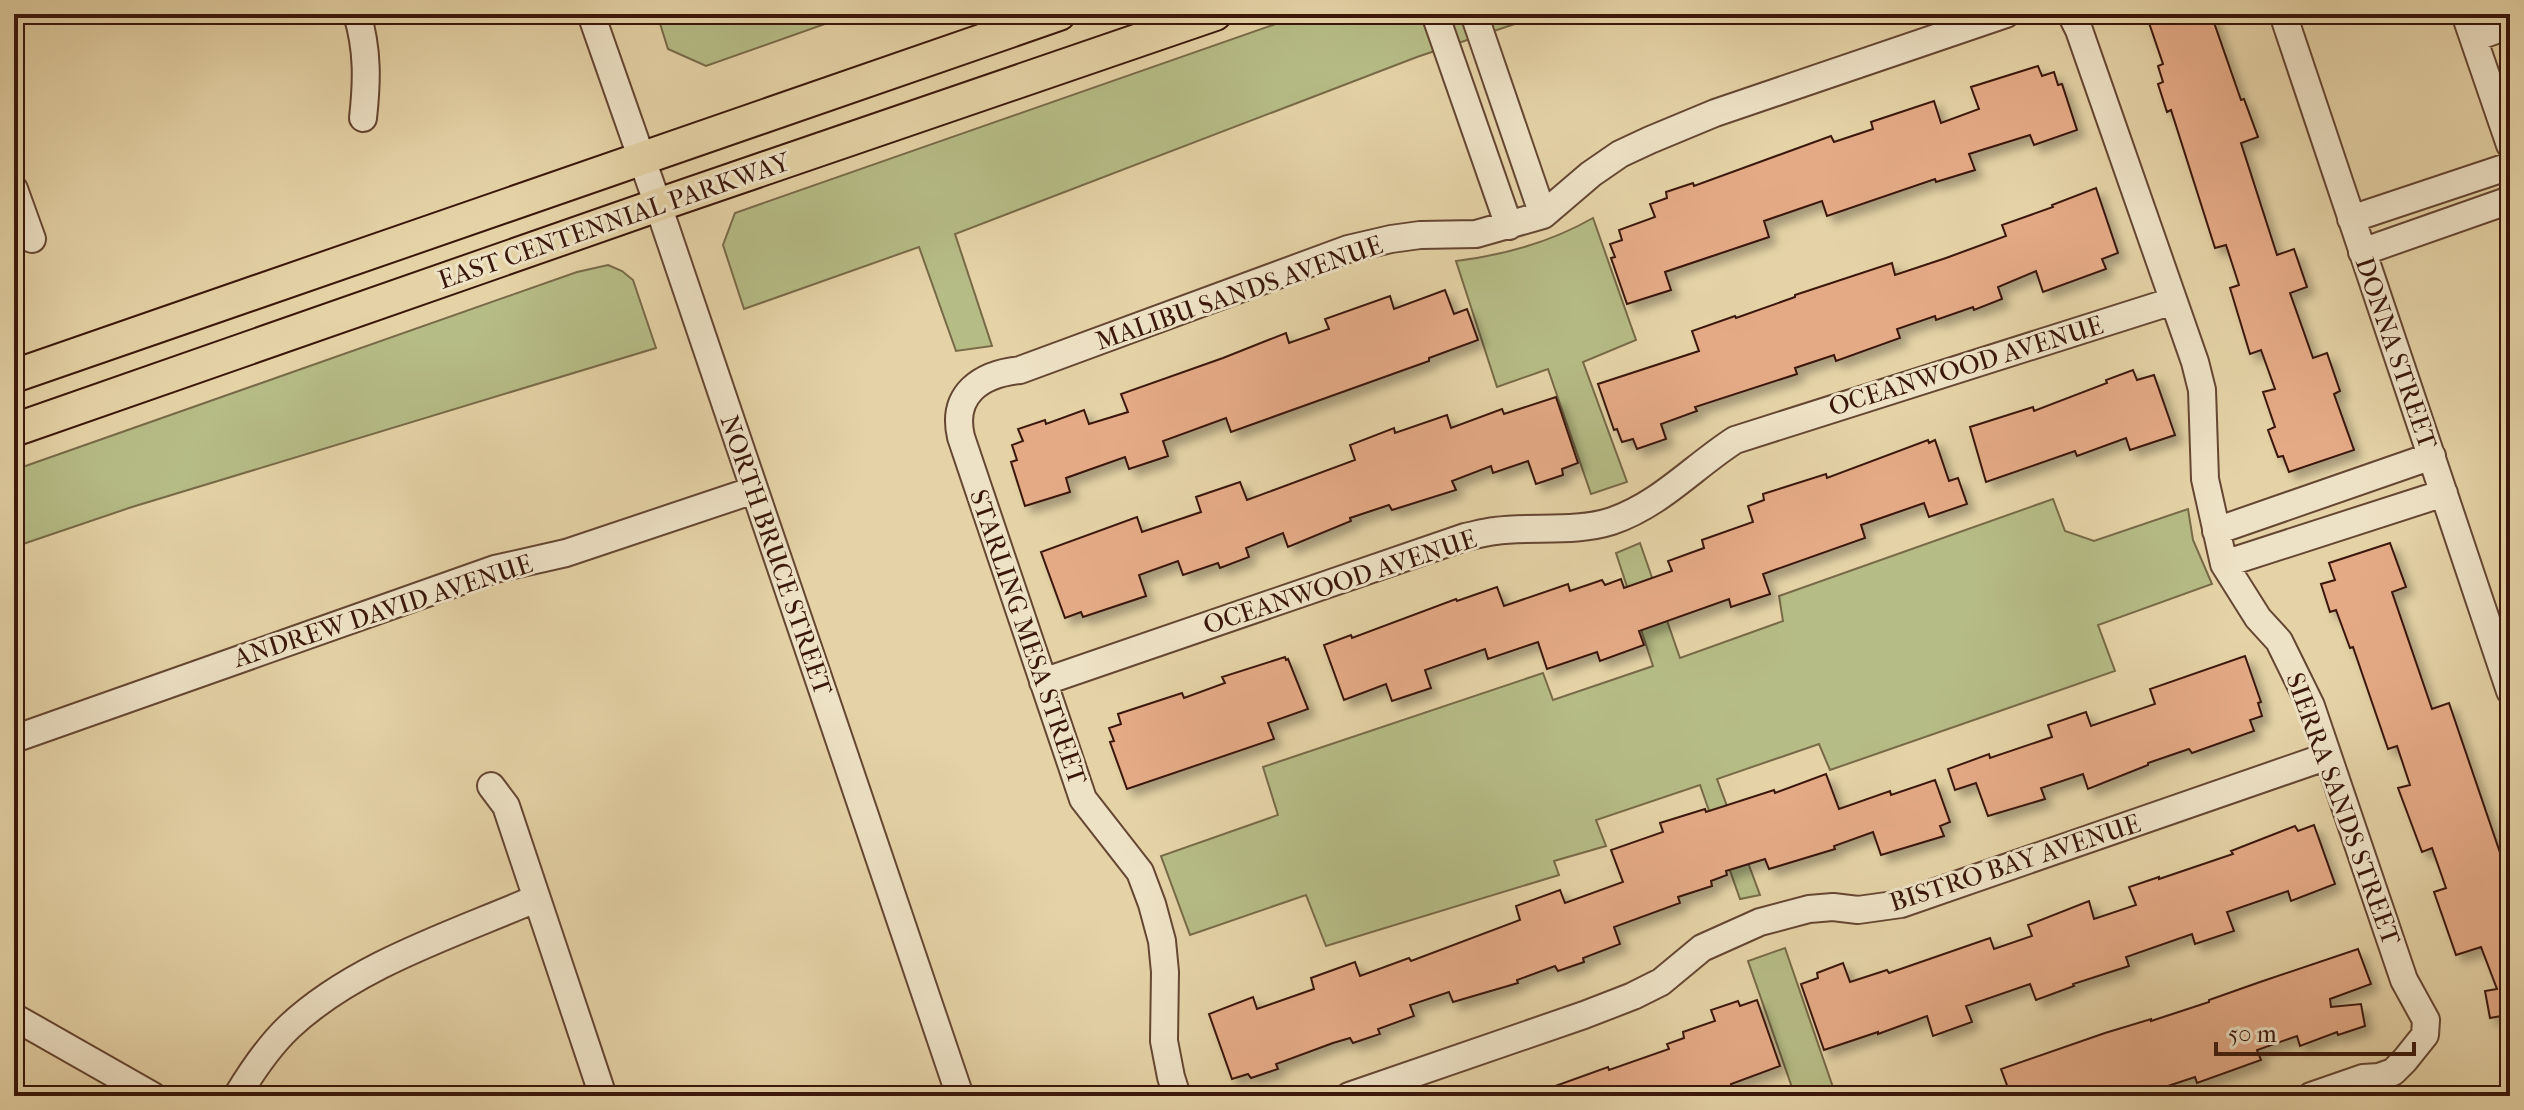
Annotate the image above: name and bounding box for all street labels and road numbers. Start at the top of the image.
street label: EAST CENTENNIAL PARKWAY [434,146,795,296]
street label: MALIBU SANDS AVENUE [1091,229,1387,357]
street label: DONNA STREET [2349,253,2443,453]
street label: OCEANWOOD AVENUE [1825,309,2107,423]
street label: NORTH BRUCE STREET [713,411,839,700]
street label: STARLING MESA STREET [963,485,1093,789]
street label: OCEANWOOD AVENUE [1199,523,1481,641]
street label: ANDREW DAVID AVENUE [229,548,537,674]
street label: SIERRA SANDS STREET [2279,669,2407,950]
street label: BISTRO BAY AVENUE [1886,808,2145,918]

